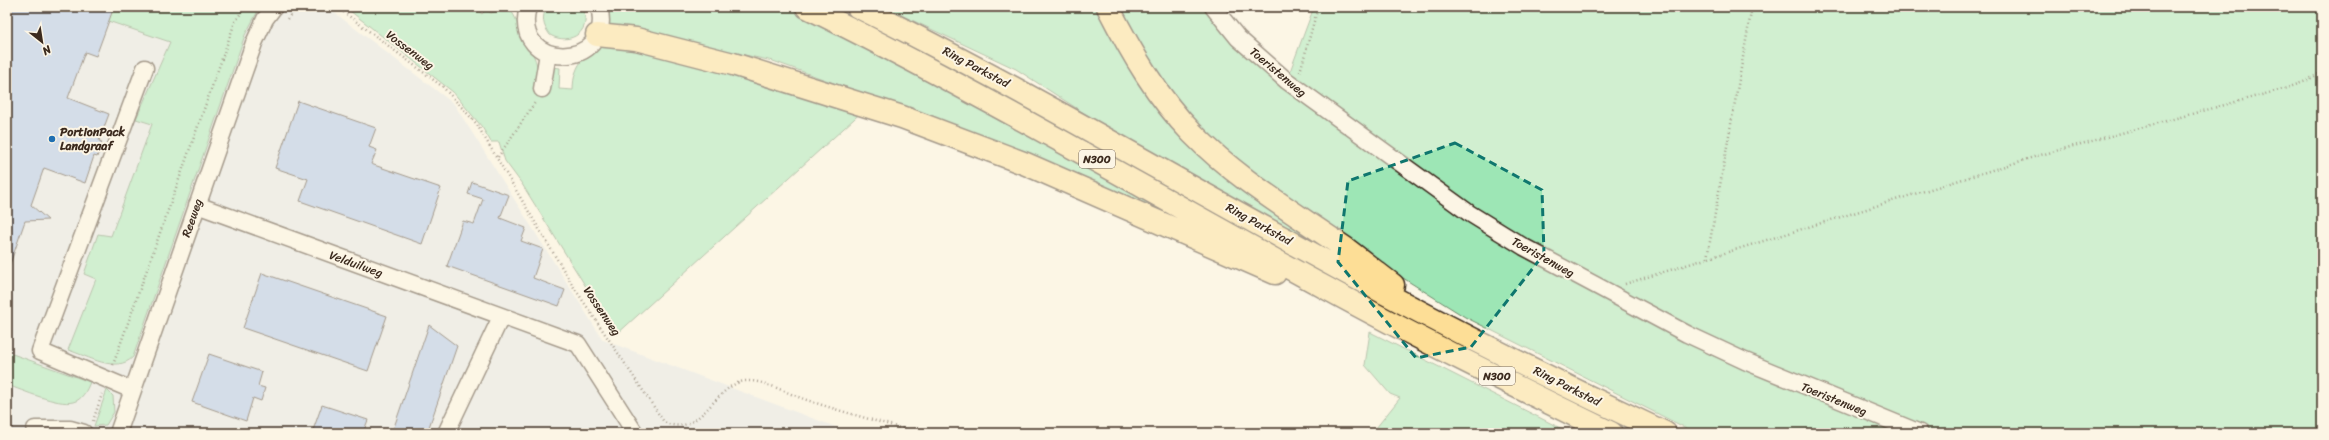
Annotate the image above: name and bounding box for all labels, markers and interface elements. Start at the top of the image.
north arrow [22,22,62,62]
street label: Vossenweg [381,24,439,76]
text: N [38,40,56,61]
street label: Ring Parkstad [938,40,1015,95]
street label: Toeristenweg [1244,41,1312,103]
place label: PortionPack Landgraaf [60,121,126,157]
marker: PortionPack Landgraaf [47,134,57,144]
road number: N300 [1079,150,1115,168]
street label: Reeweg [175,196,209,240]
street label: Ring Parkstad [1222,197,1298,252]
street label: Toeristenweg [1507,231,1579,283]
street label: Velduilweg [326,244,386,284]
street label: Vossenweg [577,282,627,340]
street label: Ring Parkstad [1529,360,1606,413]
road number: N300 [1479,367,1515,385]
street label: Toeristenweg [1798,376,1870,422]

